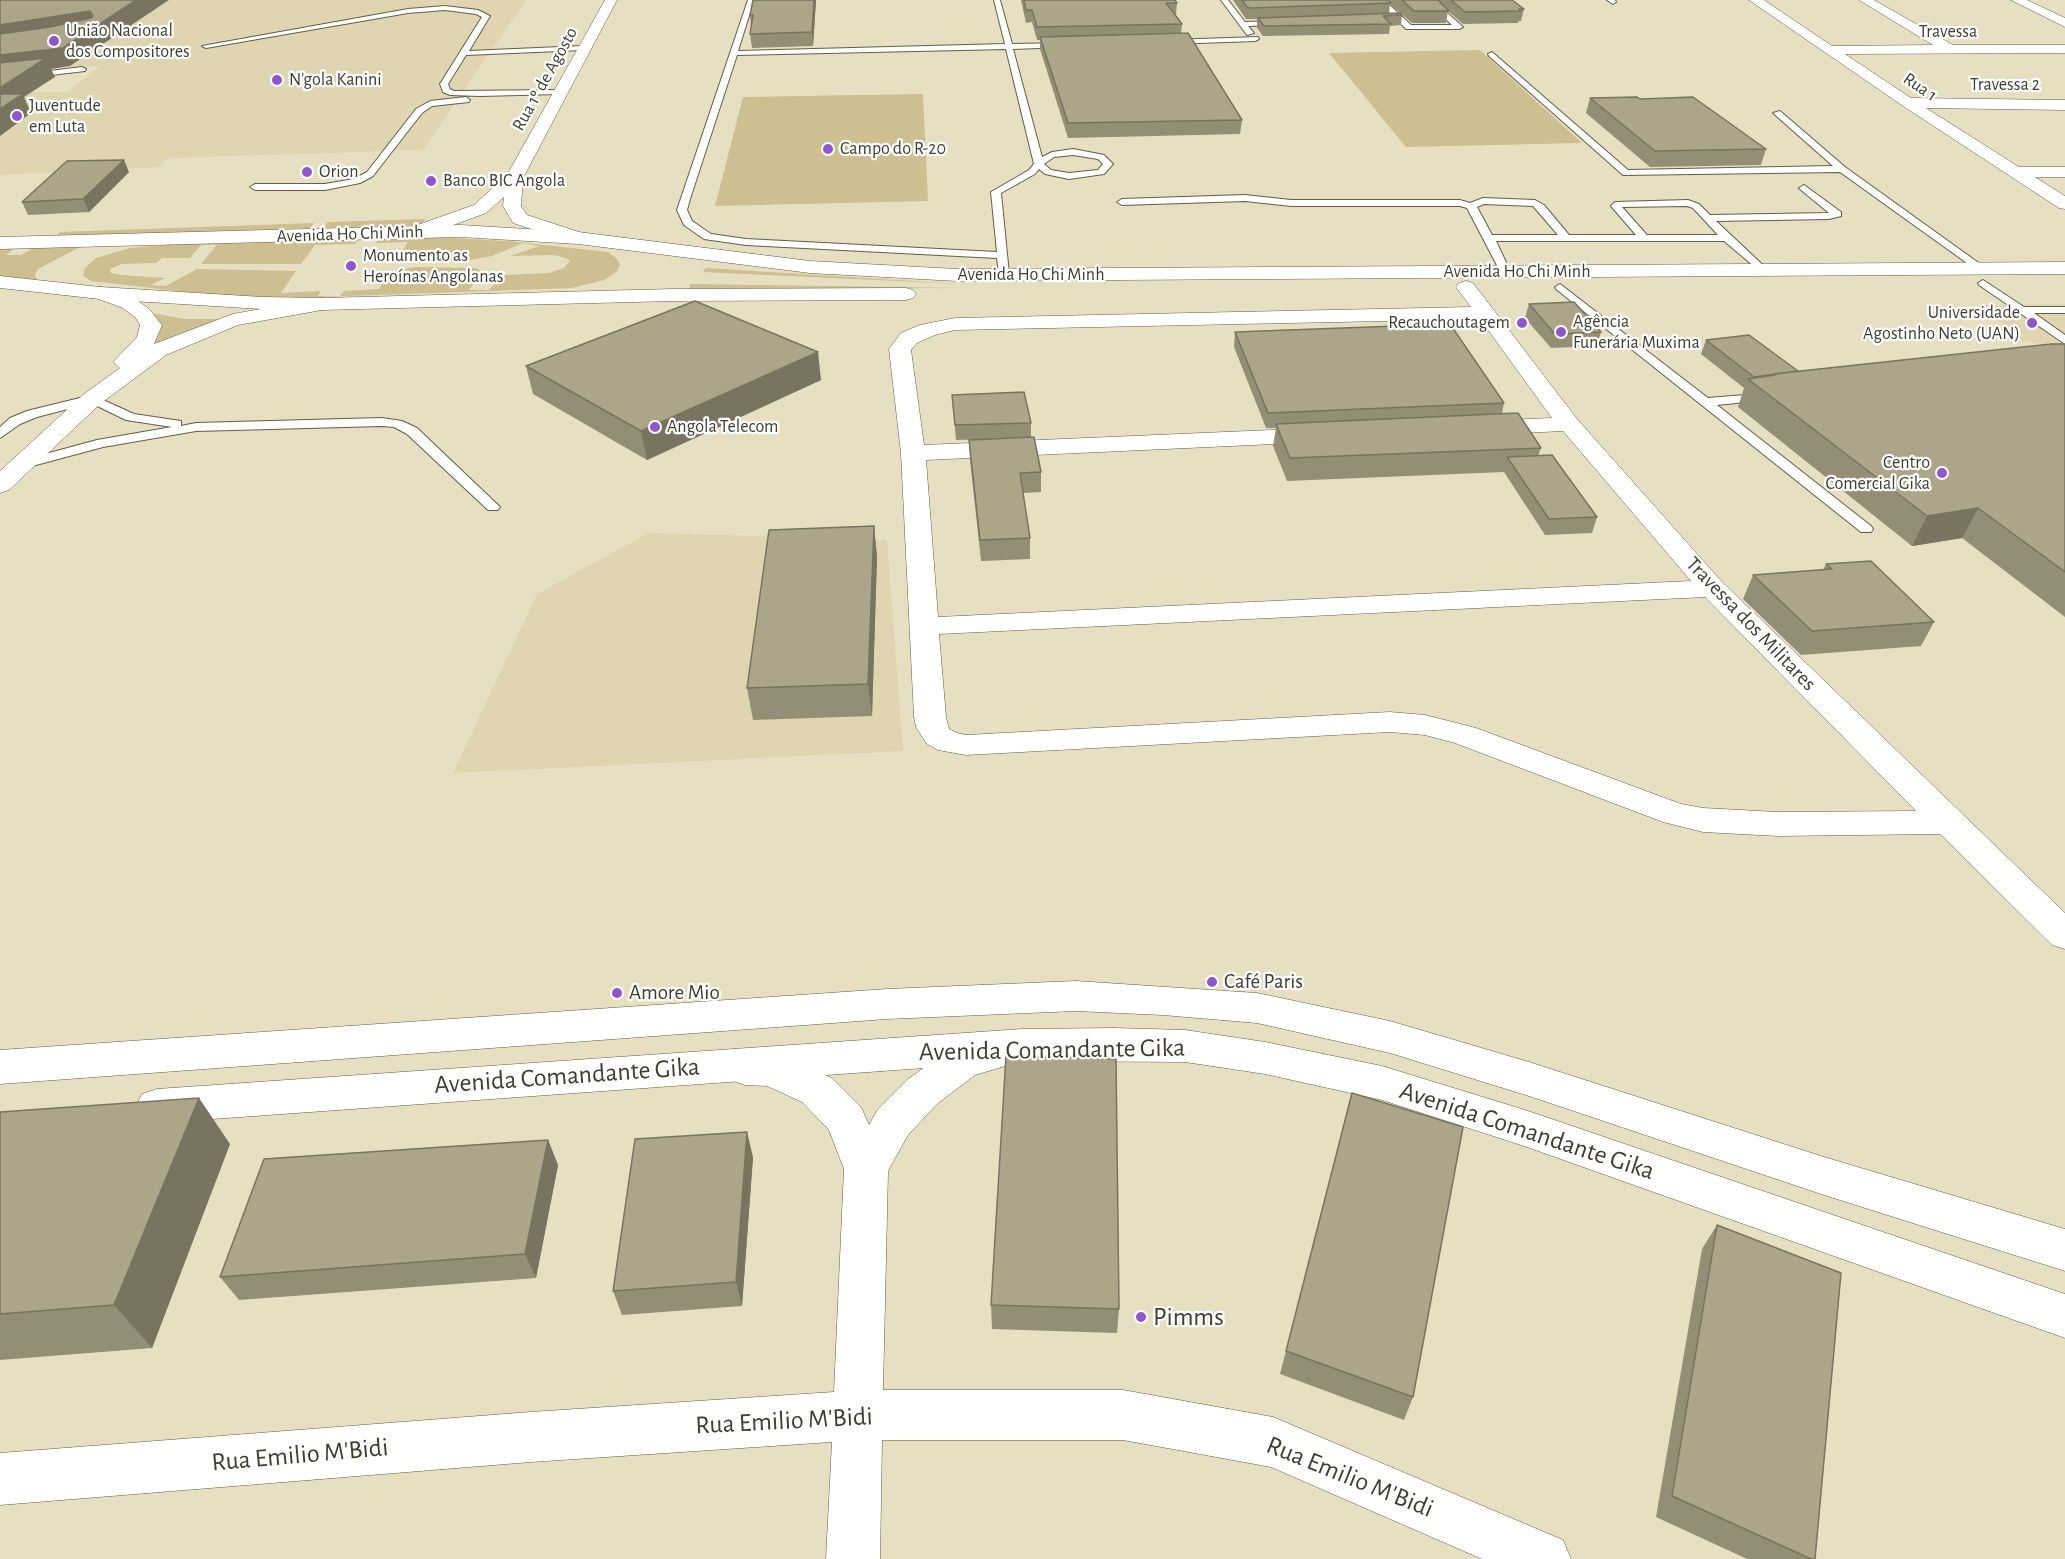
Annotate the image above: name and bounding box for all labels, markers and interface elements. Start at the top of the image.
place label: União Nacional dos Compositores [66,20,190,63]
street label: Travessa [1919,21,1977,43]
street label: Rua 1º de Agosto [508,23,582,135]
marker: União Nacional dos Compositores [47,34,61,48]
street label: Rua 1 [1899,68,1941,106]
place label: N'gola Kanini [289,69,382,91]
marker: N'gola Kanini [270,73,284,87]
street label: Travessa 2 [1970,74,2040,96]
place label: Juventude em Luta [29,95,101,138]
marker: Juventude em Luta [10,109,24,123]
place label: Campo do R-20 [840,138,946,160]
marker: Campo do R-20 [821,142,835,156]
place label: Orion [319,161,359,183]
marker: Orion [300,165,314,179]
place label: Banco BIC Angola [443,170,565,192]
marker: Banco BIC Angola [424,174,438,188]
street label: Avenida Ho Chi Minh [276,221,424,247]
place label: Monumento as Heroínas Angolanas [363,245,503,288]
marker: Monumento as Heroínas Angolanas [344,259,358,273]
street label: Avenida Ho Chi Minh [1444,261,1590,283]
street label: Avenida Ho Chi Minh [958,264,1104,286]
place label: Universidade Agostinho Neto (UAN) [1863,302,2020,344]
place label: Agência Funerária Muxima [1573,311,1700,354]
place label: Recauchoutagem [1388,312,1510,334]
marker: Recauchoutagem [1515,316,1529,330]
marker: Universidade Agostinho Neto (UAN) [2025,316,2039,330]
marker: Agência Funerária Muxima [1554,325,1568,339]
place label: Angola Telecom [667,416,779,438]
marker: Angola Telecom [648,420,662,434]
place label: Centro Comercial Gika [1826,452,1930,494]
marker: Centro Comercial Gika [1935,466,1949,480]
street label: Travessa dos Militares [1681,552,1821,696]
place label: Café Paris [1224,969,1303,995]
marker: Café Paris [1205,975,1219,989]
place label: Amore Mio [629,980,720,1006]
marker: Amore Mio [610,986,624,1000]
street label: Avenida Comandante Gika [919,1032,1185,1068]
street label: Avenida Comandante Gika [433,1051,701,1101]
street label: Avenida Comandante Gika [1396,1075,1658,1187]
place label: Pimms [1153,1301,1224,1333]
marker: Pimms [1134,1310,1148,1324]
street label: Rua Emilio M'Bidi [695,1401,873,1441]
street label: Rua Emilio M'Bidi [1262,1429,1438,1525]
street label: Rua Emilio M'Bidi [210,1432,390,1478]

